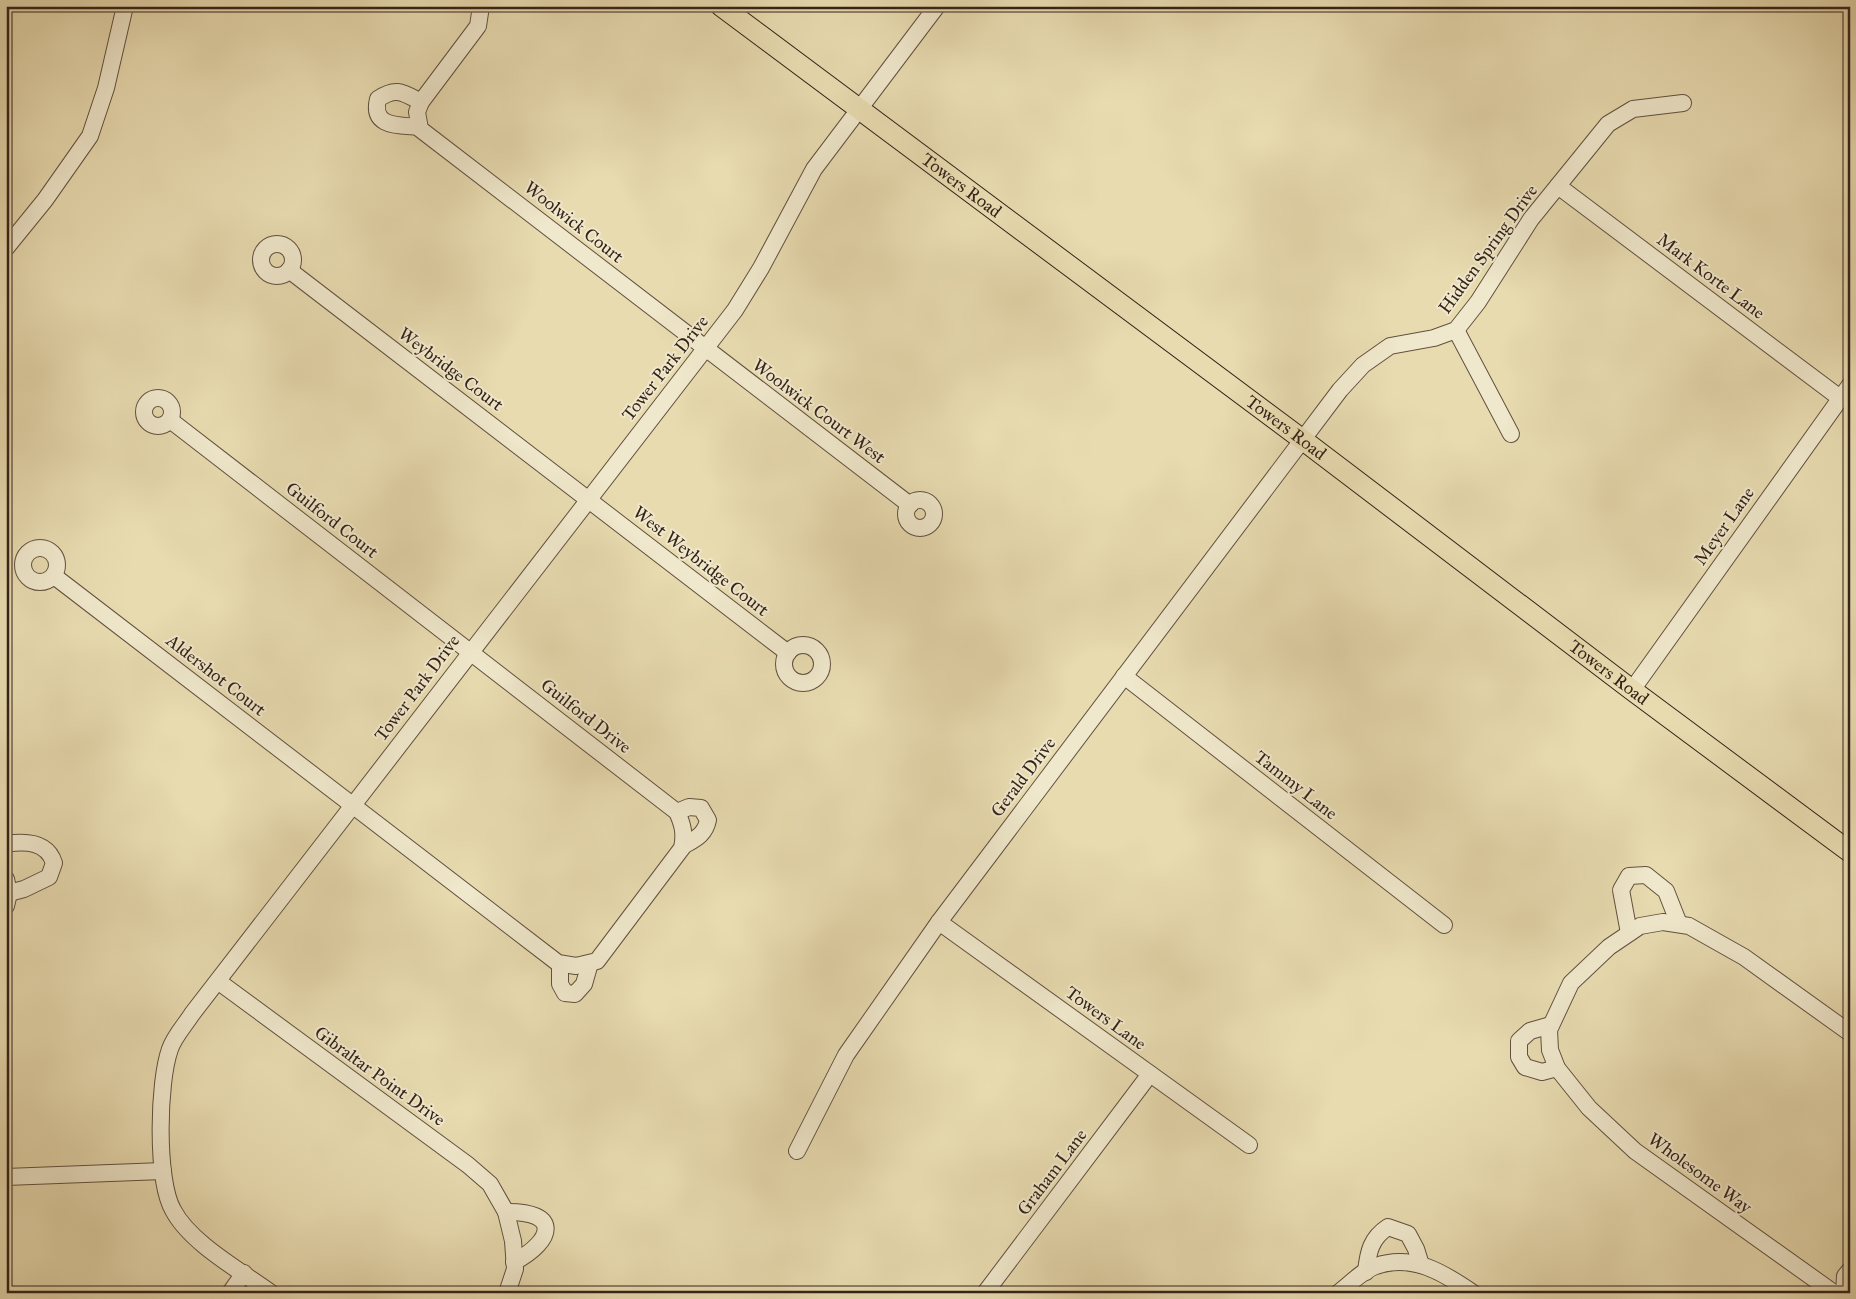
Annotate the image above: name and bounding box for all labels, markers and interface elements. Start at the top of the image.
street label: Towers Road [917,148,1006,222]
street label: Woolwick Court [520,176,629,268]
street label: Hidden Spring Drive [1434,180,1543,318]
street label: Mark Korte Lane [1653,228,1769,324]
street label: Tower Park Drive [617,311,713,425]
street label: Weybridge Court [394,322,508,417]
street label: Woolwick Court West [748,354,890,469]
street label: Towers Road [1242,390,1331,465]
street label: Guilford Court [281,477,383,563]
street label: Meyer Lane [1689,483,1759,569]
street label: West Weybridge Court [628,501,774,622]
street label: Aldershot Court [161,629,271,721]
street label: Tower Park Drive [370,630,464,746]
street label: Towers Road [1564,635,1653,710]
street label: Guilford Drive [536,674,636,758]
street label: Gerald Drive [986,733,1060,821]
street label: Tammy Lane [1250,746,1342,824]
street label: Towers Lane [1061,981,1151,1055]
street label: Gibraltar Point Drive [310,1021,450,1131]
street label: Graham Lane [1012,1125,1092,1219]
street label: Wholesome Way [1644,1128,1757,1218]

